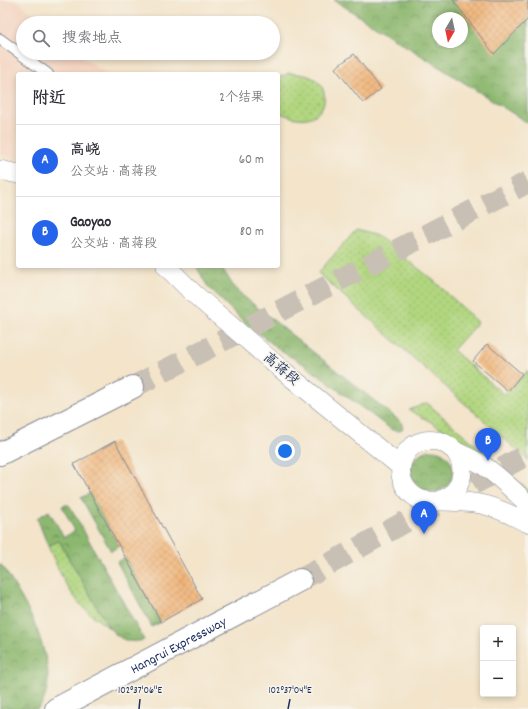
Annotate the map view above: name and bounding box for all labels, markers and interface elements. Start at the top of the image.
north arrow [432,12,468,48]
search box [16,16,280,60]
icon: search [30,27,52,49]
text: 搜索地点 [62,28,122,50]
text: 附近 [32,88,66,112]
text: 2个结果 [219,89,264,108]
text: 高峣 [70,140,100,162]
text: A [41,151,49,170]
text: 60 m [239,151,264,170]
text: 公交站 · 高蒋段 [70,163,157,182]
text: Gaoyao [70,212,111,234]
text: B [42,223,48,242]
text: 80 m [240,223,264,242]
text: 公交站 · 高蒋段 [70,235,157,254]
street label: 高蒋段 [258,348,303,391]
pin: B [475,428,501,461]
your location [275,441,295,461]
pin: A [411,501,437,534]
street label: Hangrui Expressway [127,613,231,680]
map controls [480,625,516,697]
button: + [480,625,516,661]
button: − [480,661,516,697]
text: 102°37'06"E [118,684,162,698]
text: 102°37'04"E [268,684,312,698]

